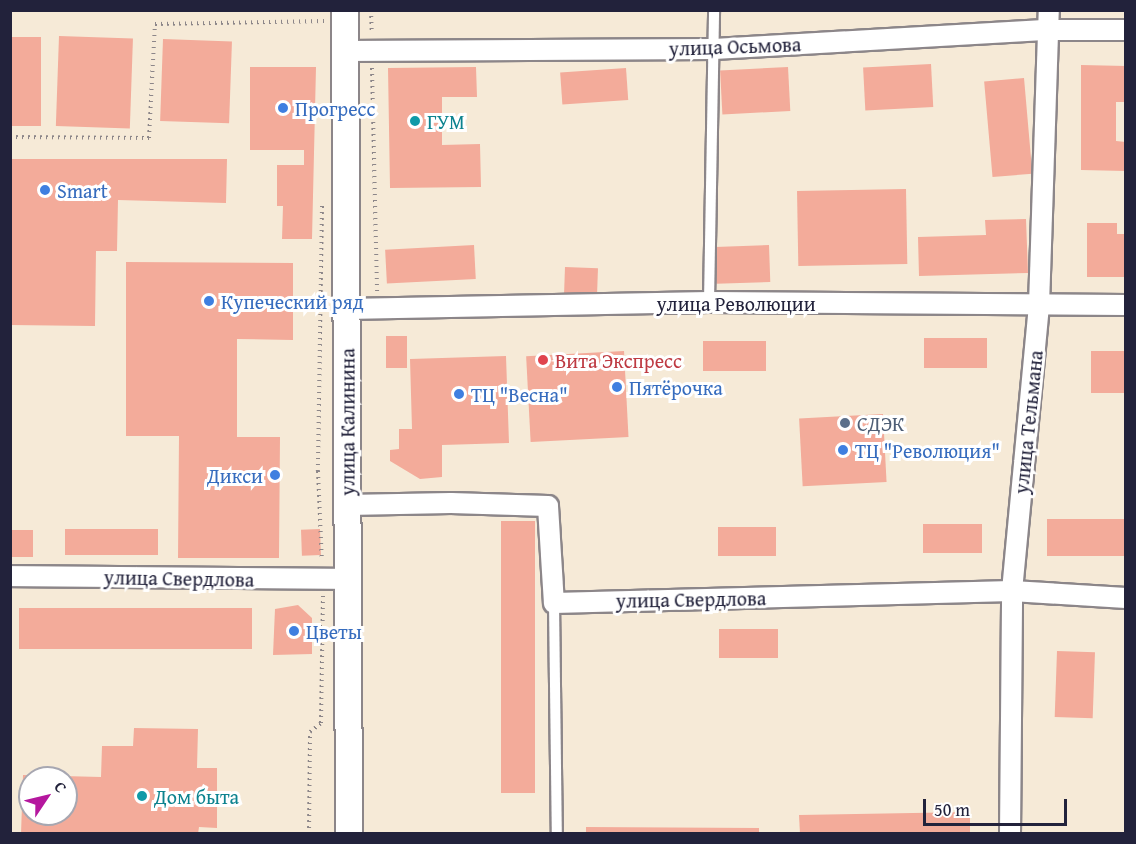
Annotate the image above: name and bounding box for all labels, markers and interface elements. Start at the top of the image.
street label: улица Осьмова [668,32,802,60]
place label: Прогресс [295,96,375,120]
marker: Прогресс [276,101,290,115]
place label: ГУМ [427,109,465,133]
marker: ГУМ [408,114,422,128]
place label: Smart [57,178,108,202]
marker: Smart [38,183,52,197]
place label: Купеческий ряд [221,289,364,313]
street label: улица Революции [656,291,816,315]
marker: Купеческий ряд [202,294,216,308]
street label: улица Калинина [335,348,359,496]
place label: Вита Экспресс [555,348,682,372]
street label: улица Тельмана [1009,349,1047,495]
marker: Вита Экспресс [536,353,550,367]
place label: Пятёрочка [629,375,723,399]
marker: Пятёрочка [610,380,624,394]
place label: ТЦ "Весна" [471,382,568,406]
marker: ТЦ "Весна" [452,387,466,401]
place label: СДЭК [857,411,904,435]
marker: СДЭК [838,416,852,430]
place label: ТЦ "Революция" [855,438,1000,462]
marker: ТЦ "Революция" [836,443,850,457]
place label: Дикси [207,463,263,487]
marker: Дикси [268,468,282,482]
street label: улица Свердлова [104,565,254,591]
street label: улица Свердлова [616,586,766,612]
place label: Цветы [306,619,362,643]
marker: Цветы [287,624,301,638]
north arrow [18,766,78,826]
text: С [49,776,74,797]
place label: Дом быта [154,784,239,808]
scale bar [926,787,1070,825]
marker: Дом быта [135,789,149,803]
text: 50 m [934,796,970,823]

